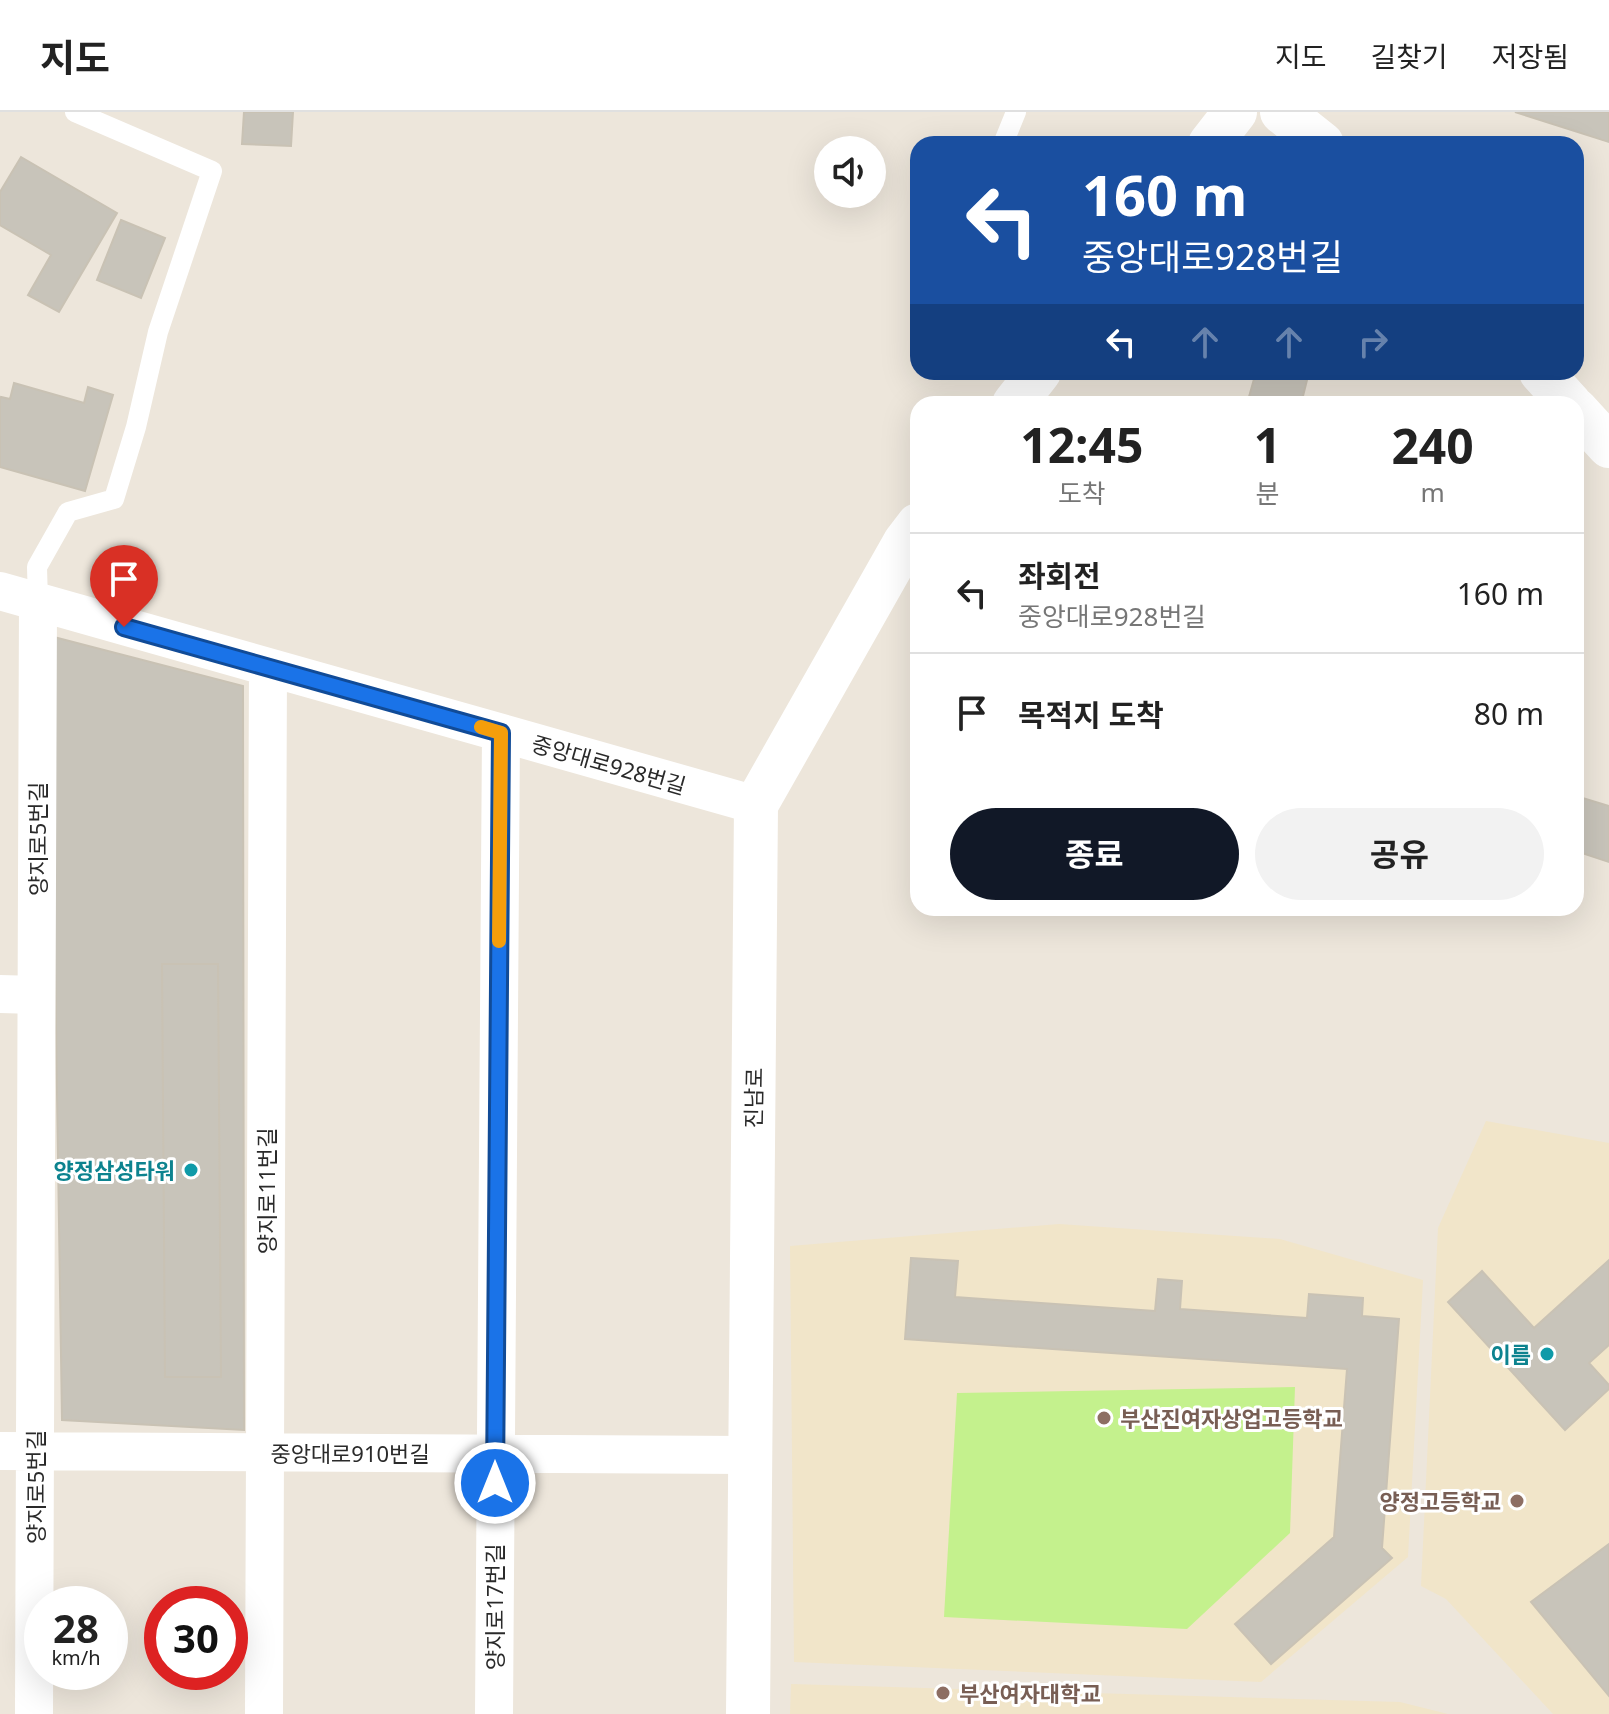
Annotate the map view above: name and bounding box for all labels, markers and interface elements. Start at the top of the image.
text: 지도 [40,31,110,83]
text: 지도 [1275,37,1326,75]
text: 길찾기 [1370,37,1448,75]
text: 저장됨 [1492,37,1569,75]
map controls [814,136,886,208]
button: sound [814,136,886,208]
text: 160 m [1082,156,1247,232]
icon: left [950,168,1054,272]
text: 중앙대로928번길 [1082,232,1343,281]
icon: left [1099,320,1143,364]
icon: ahead [1183,320,1227,364]
icon: ahead [1267,320,1311,364]
icon: right [1351,320,1395,364]
text: 12:45 [1020,412,1144,477]
text: 1 [1254,412,1281,477]
text: 240 [1391,413,1474,478]
text: m [1420,474,1445,510]
text: 도착 [1058,475,1106,511]
text: 분 [1255,475,1279,511]
pin [90,545,158,627]
text: 좌회전 [1018,555,1101,596]
icon: arrive [102,557,146,601]
icon: left [950,571,994,615]
text: 160 m [1457,573,1544,614]
text: 중앙대로928번길 [1018,598,1206,634]
icon: arrive [950,691,994,735]
text: 80 m [1474,693,1544,734]
text: 목적지 도착 [1018,694,1164,735]
street label: 중앙대로928번길 [528,728,690,800]
street label: 양지로5번길 [22,782,52,896]
button: 종료 [950,808,1239,900]
button: 공유 [1255,808,1544,900]
street label: 진남로 [737,1067,769,1129]
street label: 양지로11번길 [251,1128,281,1254]
place label: 양정삼성타워 [54,1155,175,1185]
marker: 양정삼성타워 [182,1161,200,1179]
place label: 이름 [1491,1339,1531,1369]
marker: 이름 [1538,1345,1556,1363]
place label: 부산진여자상업고등학교 [1120,1403,1343,1433]
marker: 부산진여자상업고등학교 [1095,1409,1113,1427]
street label: 양지로5번길 [20,1430,50,1544]
street label: 중앙대로910번길 [270,1438,430,1468]
position arrow [453,1441,537,1525]
place label: 양정고등학교 [1380,1486,1501,1516]
marker: 양정고등학교 [1508,1492,1526,1510]
street label: 양지로17번길 [479,1544,509,1670]
speed limit sign: 30 [144,1586,248,1690]
text: 28 [53,1600,99,1655]
text: km/h [51,1644,101,1671]
place label: 부산여자대학교 [959,1678,1101,1708]
marker: 부산여자대학교 [934,1684,952,1702]

